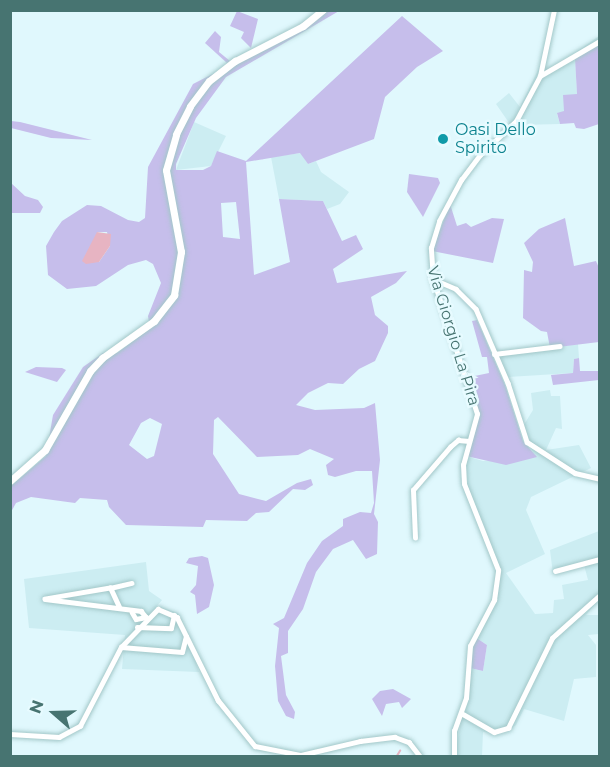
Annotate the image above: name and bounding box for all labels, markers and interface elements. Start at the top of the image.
place label: Oasi Dello Spirito [455,120,536,158]
marker: Oasi Dello Spirito [436,132,450,146]
street label: Via Giorgio La Pira [423,264,483,408]
north arrow [24,683,84,743]
text: N [25,697,48,716]

